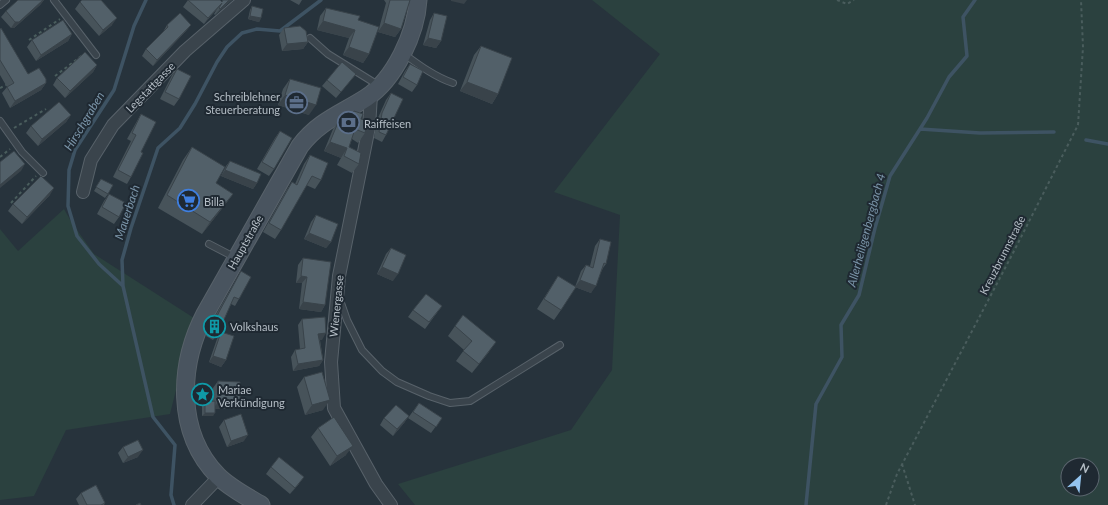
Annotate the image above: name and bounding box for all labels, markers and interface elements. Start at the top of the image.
street label: Legstattgasse [123,59,177,115]
water label: Hirschgraben [61,89,107,153]
office icon: Schreiblehner Steuerberatung [283,89,309,115]
place label: Schreiblehner Steuerberatung [205,90,280,116]
bank icon: Raiffeisen [336,110,362,136]
place label: Raiffeisen [364,117,411,130]
water label: Allerheiligenbergbach 4 [843,172,888,289]
water label: Mauerbach [111,183,143,241]
supermarket icon: Billa [175,188,201,214]
place label: Billa [204,195,224,208]
street label: Hauptstraße [225,212,265,271]
street label: Kreuzbrunnstraße [976,213,1028,297]
street label: Wienergasse [326,274,346,338]
building icon: Volkshaus [201,313,227,339]
place label: Volkshaus [230,320,279,333]
place icon: Mariae Verkündigung [189,382,215,408]
place label: Mariae Verkündigung [218,383,285,409]
north arrow [1060,457,1100,497]
text: N [1078,460,1091,475]

